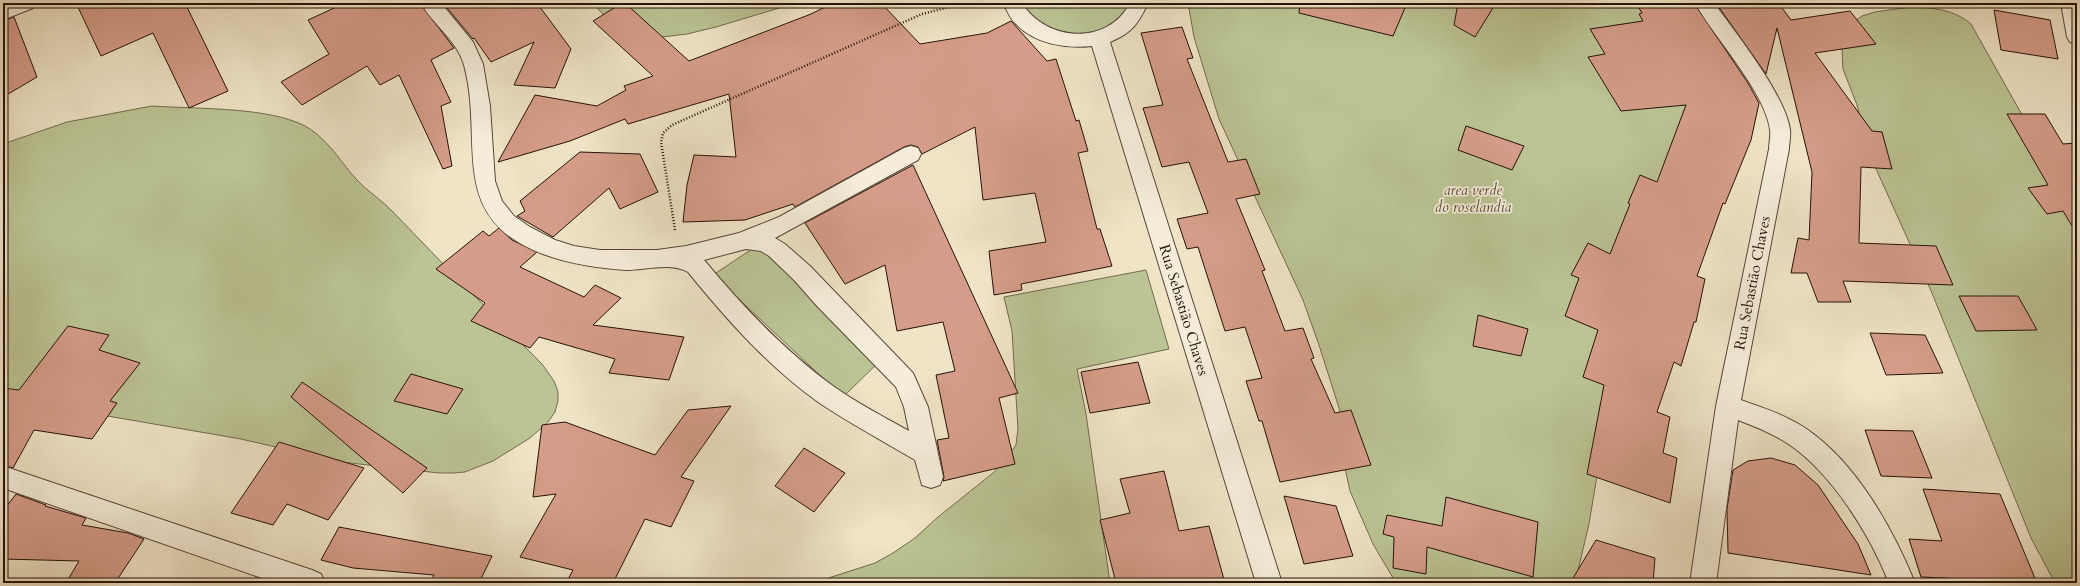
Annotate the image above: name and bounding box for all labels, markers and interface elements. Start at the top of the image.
park label: area verde do roselandia [1435,180,1512,217]
street label: Rua Sebastião Chaves [1729,214,1775,352]
street label: Rua Sebastião Chaves [1155,242,1213,378]

